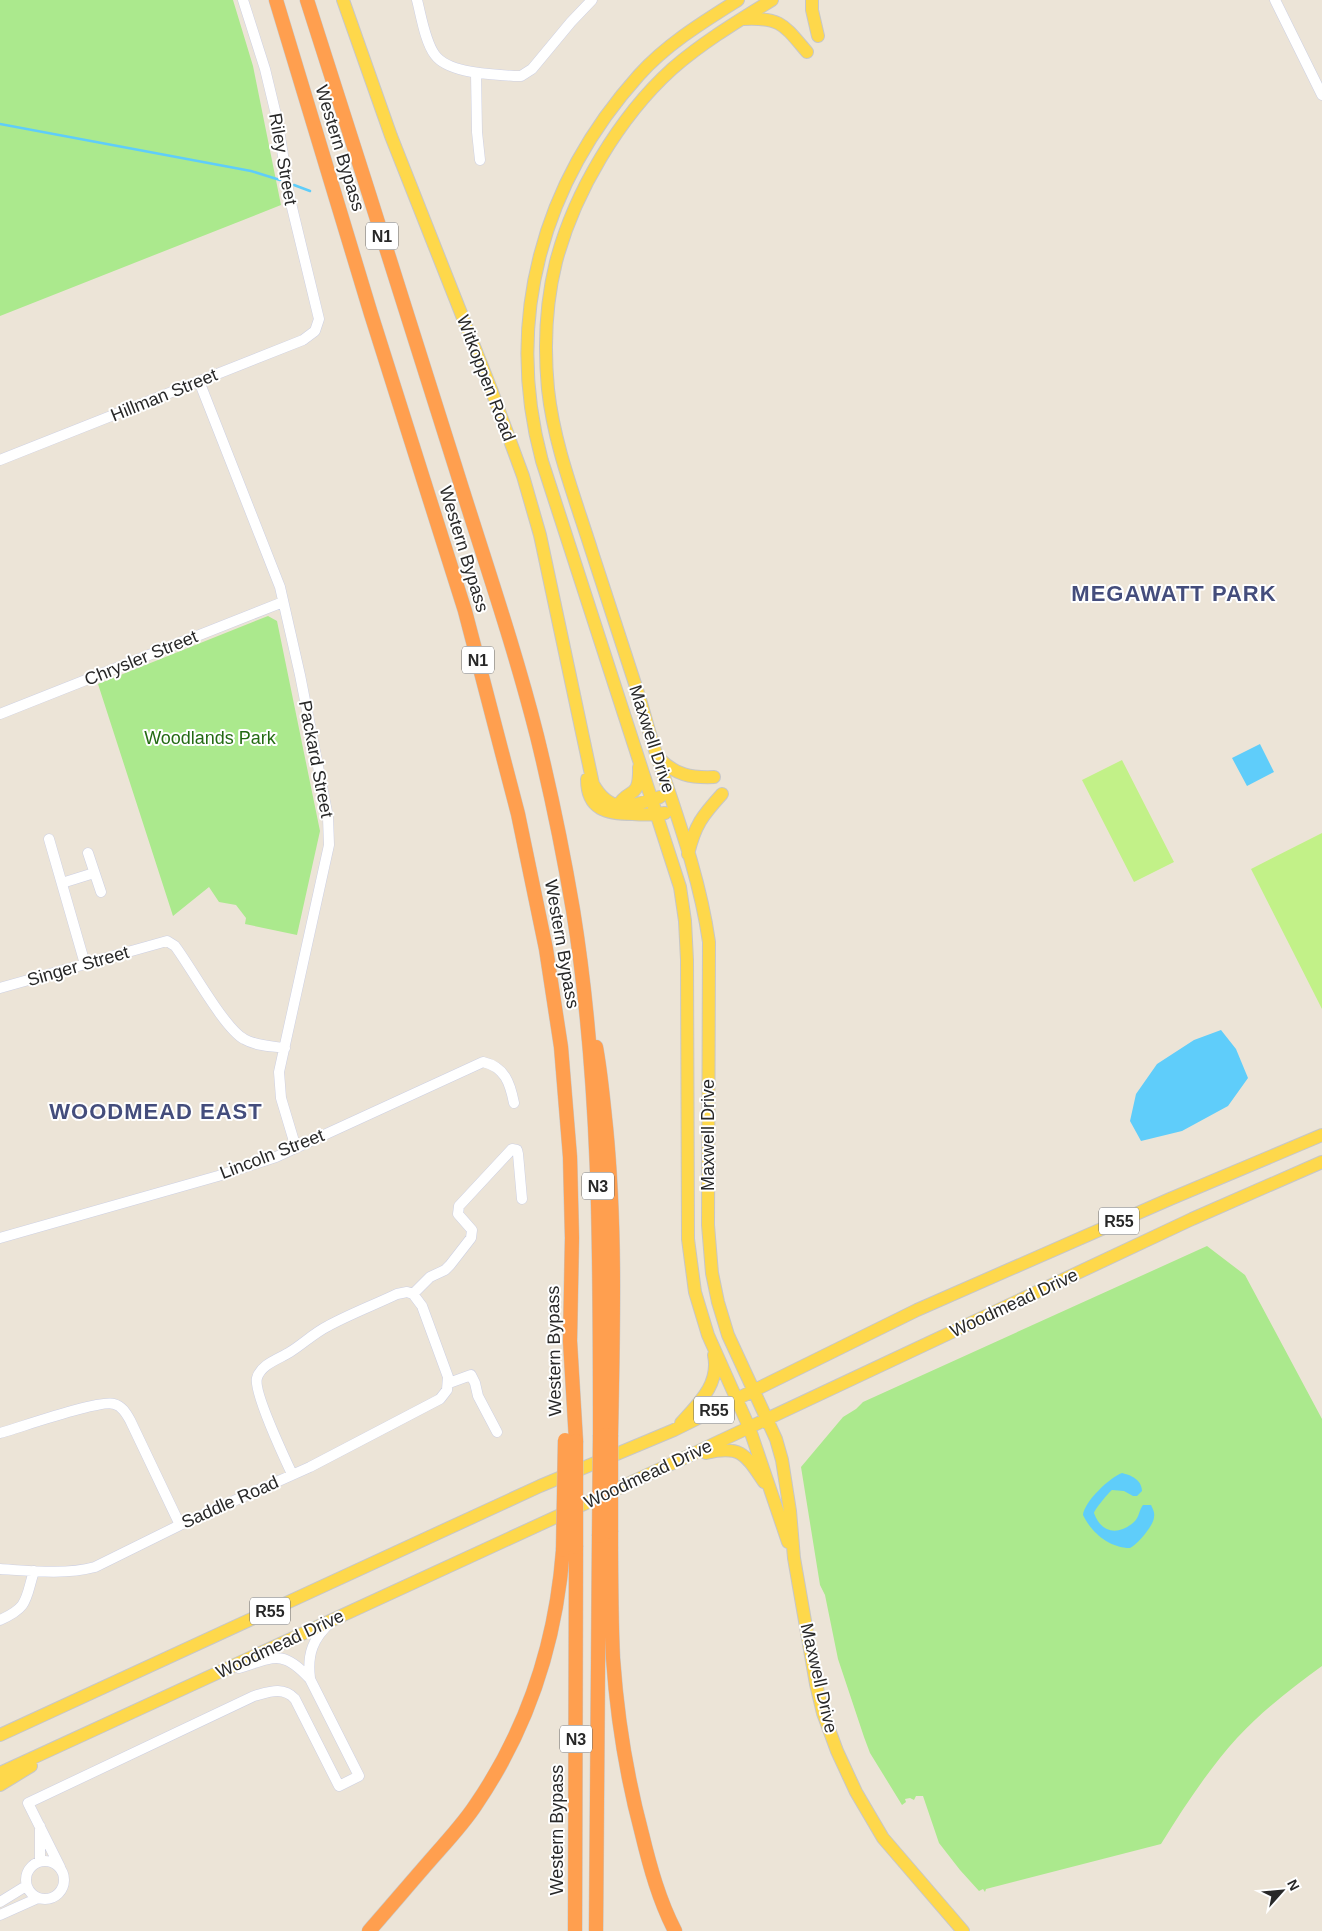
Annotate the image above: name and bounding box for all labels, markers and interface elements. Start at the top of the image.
street label: Western Bypass [311,83,369,213]
street label: Riley Street [265,111,301,207]
road number: N1 [366,222,398,250]
street label: Witkoppen Road [453,312,519,444]
street label: Hillman Street [108,365,220,425]
street label: Western Bypass [435,484,493,614]
district label: MEGAWATT PARK [1071,581,1277,606]
street label: Chrysler Street [82,626,200,690]
road number: N1 [462,646,494,674]
street label: Maxwell Drive [625,683,679,795]
street label: Packard Street [295,699,337,819]
park label: Woodlands Park [144,728,277,748]
street label: Western Bypass [541,878,583,1010]
street label: Singer Street [25,942,131,990]
street label: Maxwell Drive [698,1079,718,1191]
district label: WOODMEAD EAST [49,1099,263,1124]
street label: Lincoln Street [217,1125,327,1183]
road number: N3 [582,1172,614,1200]
road number: R55 [1099,1208,1139,1234]
street label: Woodmead Drive [947,1265,1081,1341]
street label: Western Bypass [543,1285,565,1417]
road number: R55 [694,1396,734,1424]
street label: Woodmead Drive [581,1436,715,1512]
street label: Saddle Road [178,1472,282,1532]
road number: R55 [250,1598,290,1624]
street label: Woodmead Drive [213,1606,347,1682]
street label: Maxwell Drive [797,1621,841,1735]
road number: N3 [560,1726,592,1752]
street label: Western Bypass [547,1765,567,1895]
north arrow [1257,1866,1307,1916]
text: N [1284,1877,1303,1893]

